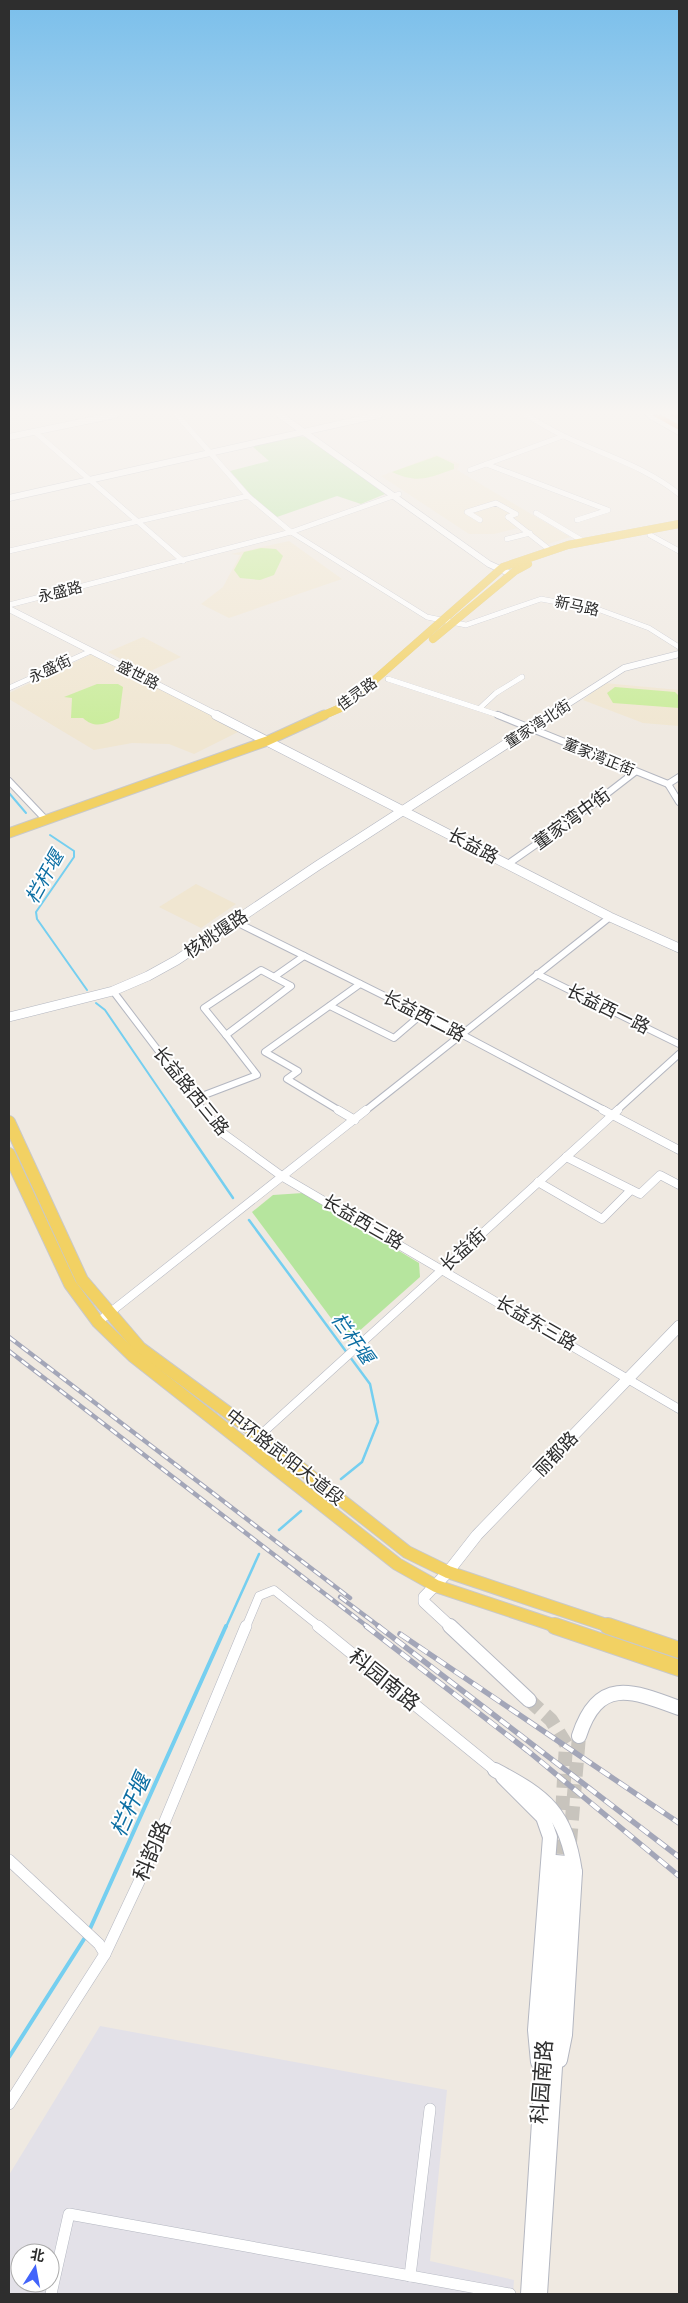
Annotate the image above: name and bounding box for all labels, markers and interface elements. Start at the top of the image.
street label: 永盛路 [36,578,84,605]
street label: 新马路 [553,593,601,619]
street label: 永盛街 [26,651,74,686]
street label: 盛世路 [114,657,162,692]
street label: 佳灵路 [334,673,380,714]
street label: 董家湾北街 [502,696,574,751]
street label: 董家湾正街 [561,735,637,778]
street label: 董家湾中街 [529,784,614,854]
street label: 长益路 [444,824,502,868]
water label: 栏杆堰 [21,844,69,907]
street label: 核桃堰路 [180,905,251,962]
street label: 长益西一路 [563,979,653,1038]
street label: 长益西二路 [379,986,469,1045]
street label: 长益路西三路 [149,1042,234,1139]
street label: 长益西三路 [319,1190,407,1253]
street label: 长益街 [436,1224,490,1275]
street label: 长益东三路 [492,1291,580,1354]
water label: 栏杆堰 [327,1308,380,1370]
street label: 中环路武阳大道段 [222,1404,349,1509]
street label: 丽都路 [529,1427,582,1480]
street label: 科园南路 [344,1643,425,1716]
water label: 栏杆堰 [105,1766,157,1840]
street label: 科韵路 [128,1817,175,1885]
street label: 科园南路 [526,2039,557,2125]
north arrow [10,2243,60,2293]
text: 北 [29,2246,46,2264]

